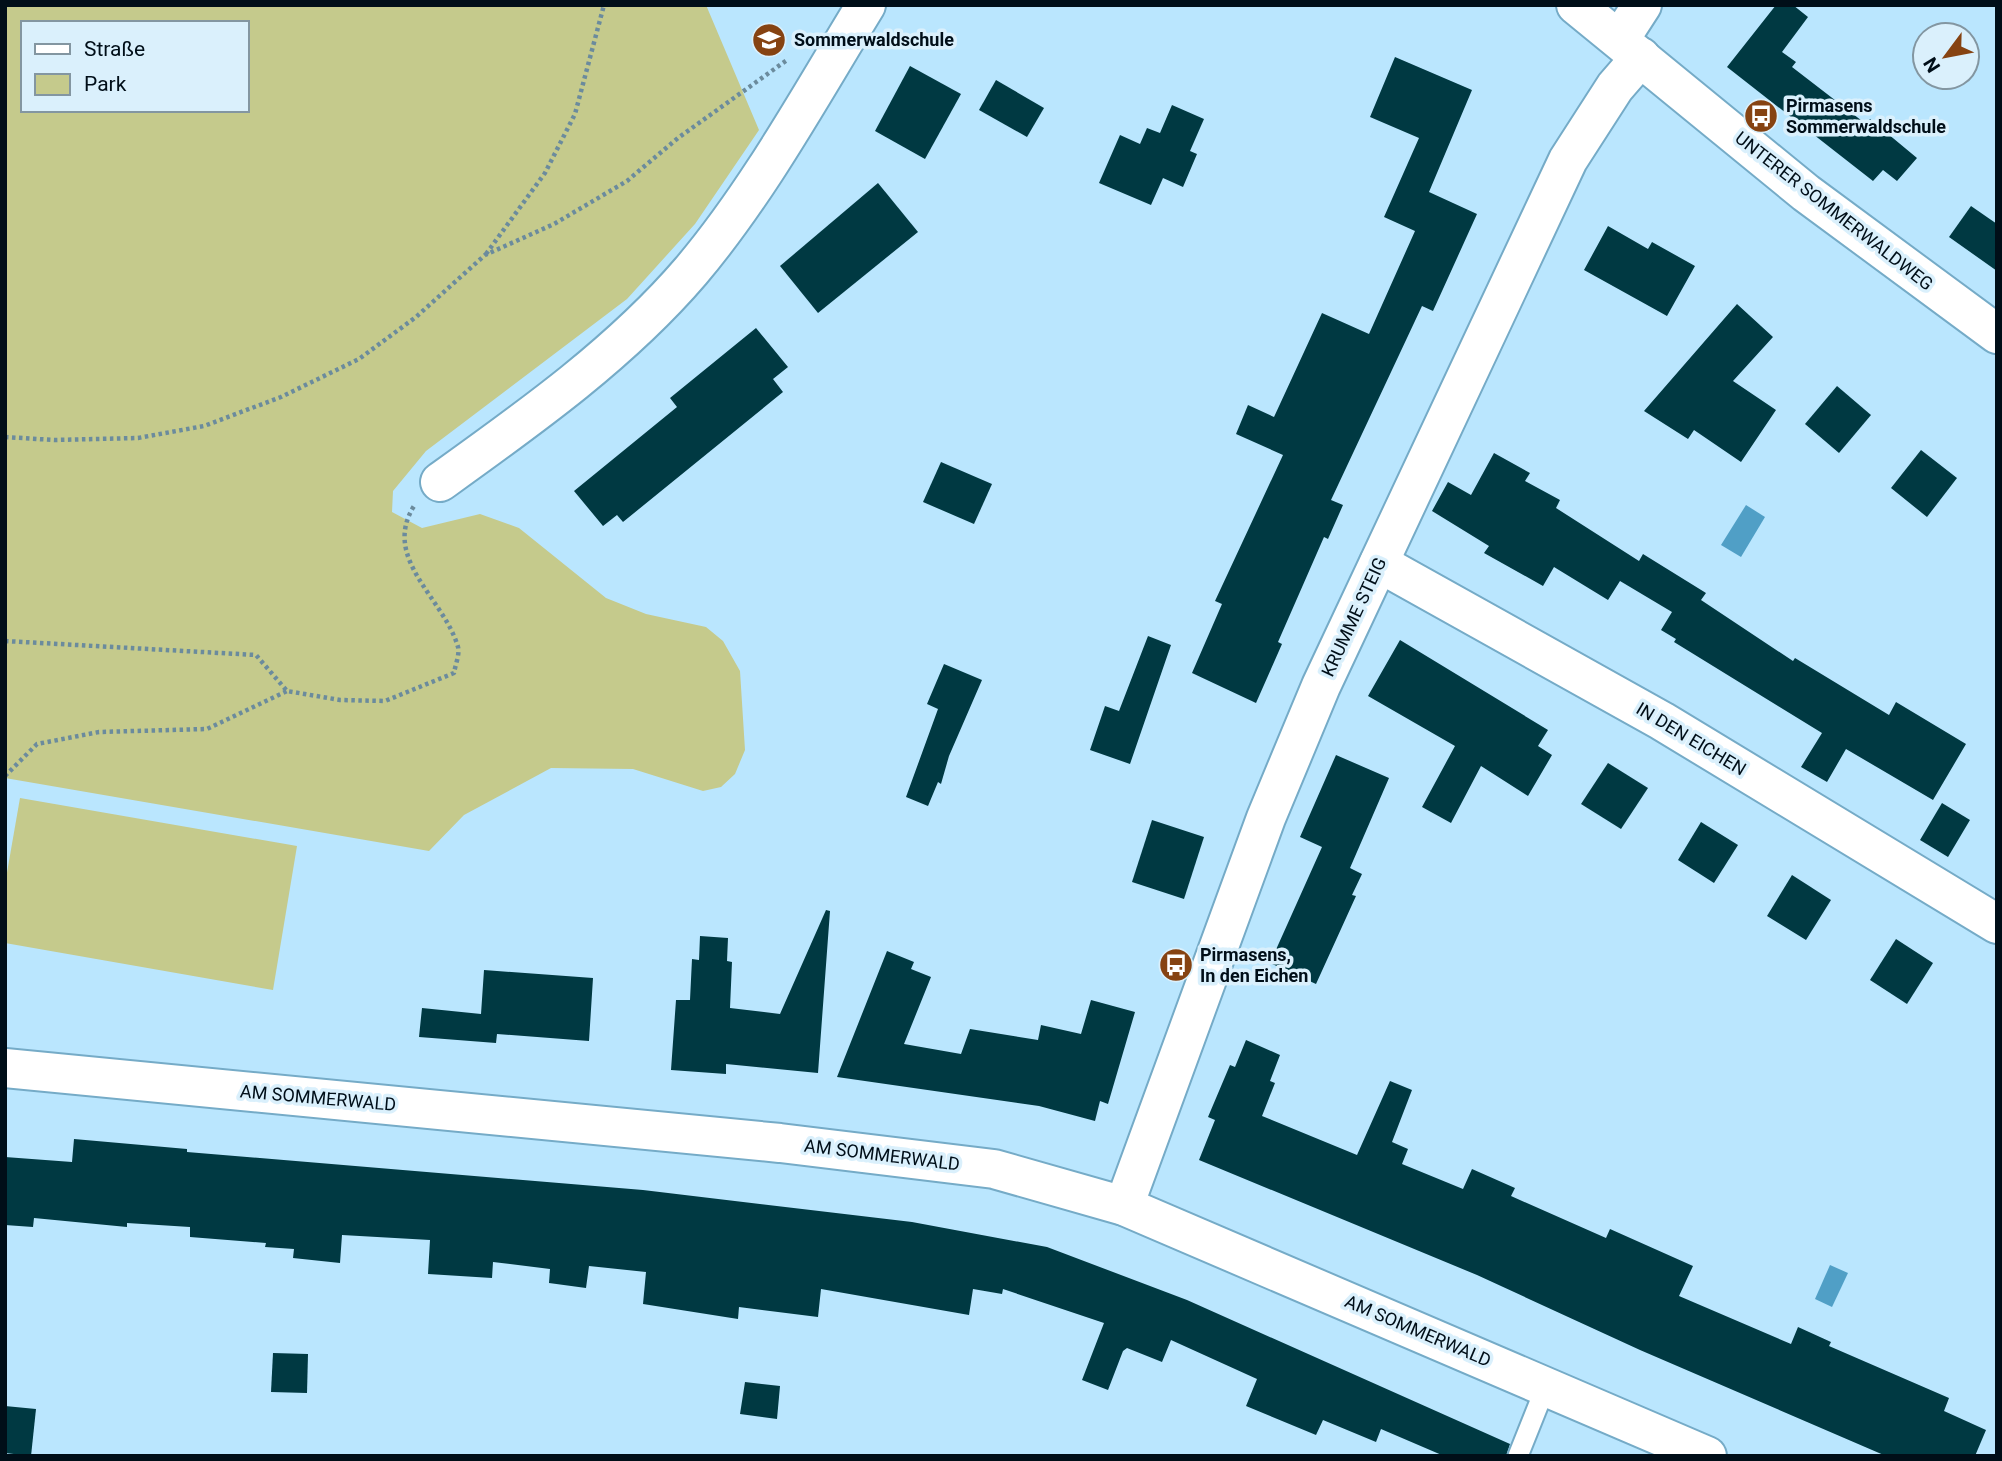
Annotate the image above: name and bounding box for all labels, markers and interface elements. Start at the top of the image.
legend [21,21,248,112]
school or university icon: Sommerwaldschule [750,21,788,59]
north arrow [1911,21,1981,91]
place label: Sommerwaldschule [794,29,954,50]
text: Straße [84,37,145,61]
text: N [1919,53,1945,77]
text: Park [84,72,127,96]
place label: Pirmasens Sommerwaldschule [1786,95,1946,137]
bus stop icon: Pirmasens Sommerwaldschule [1742,97,1780,135]
street label: UNTERER SOMMERWALDWEG [1731,127,1937,294]
street label: KRUMME STEIG [1317,554,1390,680]
street label: IN DEN EICHEN [1633,698,1750,780]
place label: Pirmasens, In den Eichen [1200,944,1308,986]
bus stop icon: Pirmasens, In den Eichen [1157,946,1195,984]
street label: AM SOMMERWALD [239,1080,397,1115]
street label: AM SOMMERWALD [803,1135,961,1174]
street label: AM SOMMERWALD [1342,1290,1494,1371]

